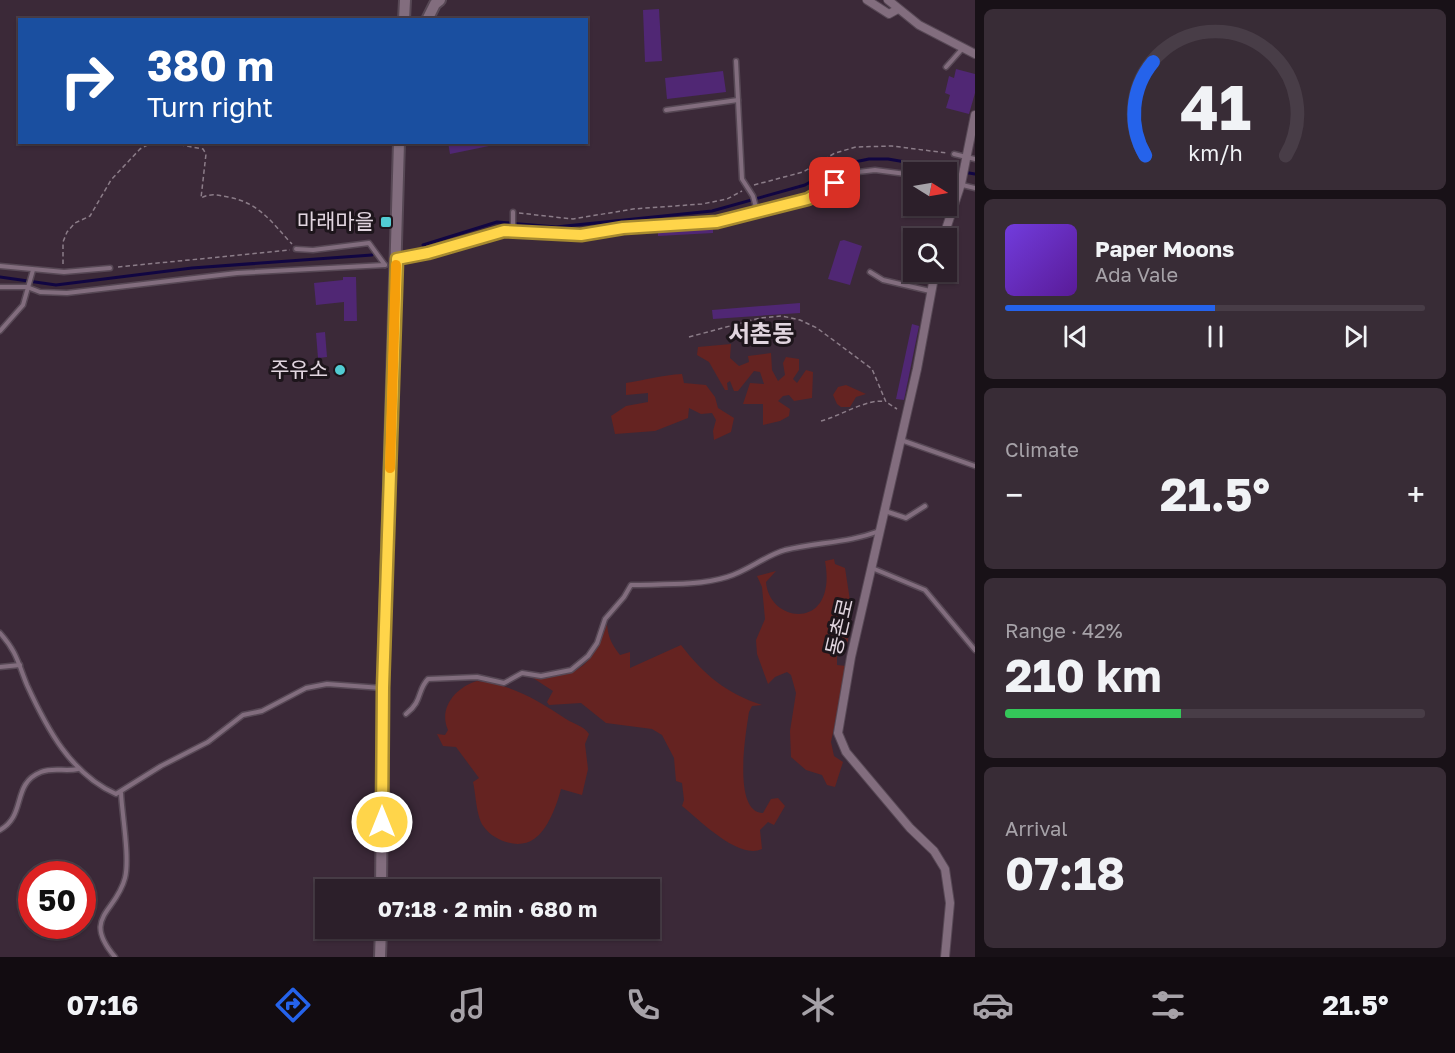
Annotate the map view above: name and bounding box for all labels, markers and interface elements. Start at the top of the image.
text: 380 m [147,40,274,90]
icon: right [48,42,126,120]
text: 41 [1179,69,1251,144]
text: Turn right [147,91,273,123]
text: km/h [1188,141,1242,167]
pin [809,157,860,208]
north arrow [903,162,957,216]
map controls [903,162,957,282]
icon: arrive [818,166,851,199]
place label: 마래마을 [297,208,374,234]
marker: 마래마을 [379,215,393,229]
button: search [903,228,957,282]
text: Paper Moons [1095,235,1234,262]
text: Ada Vale [1095,262,1178,286]
district label: 서촌동 [728,318,794,347]
icon: previous [1059,320,1092,353]
icon: pause [1199,320,1232,353]
icon: next [1339,320,1372,353]
place label: 주유소 [270,356,328,382]
marker: 주유소 [333,363,347,377]
text: Climate [1005,437,1079,461]
text: 21.5° [1160,467,1270,521]
text: − [1005,475,1023,514]
text: + [1407,475,1425,514]
street label: 동촌로 [820,596,858,658]
text: Range · 42% [1005,618,1123,642]
text: 210 km [1005,648,1162,702]
position arrow [350,790,414,854]
text: Arrival [1005,816,1068,840]
text: 07:18 [1005,846,1125,900]
speed limit sign: 50 [18,861,96,939]
text: 07:18 · 2 min · 680 m [378,895,597,922]
icon: directions [272,984,314,1026]
icon: music [447,984,489,1026]
icon: phone [622,984,664,1026]
icon: climate [797,984,839,1026]
icon: car [972,984,1014,1026]
icon: filters [1147,984,1189,1026]
text: 07:16 [67,989,139,1021]
text: 21.5° [1322,989,1388,1021]

